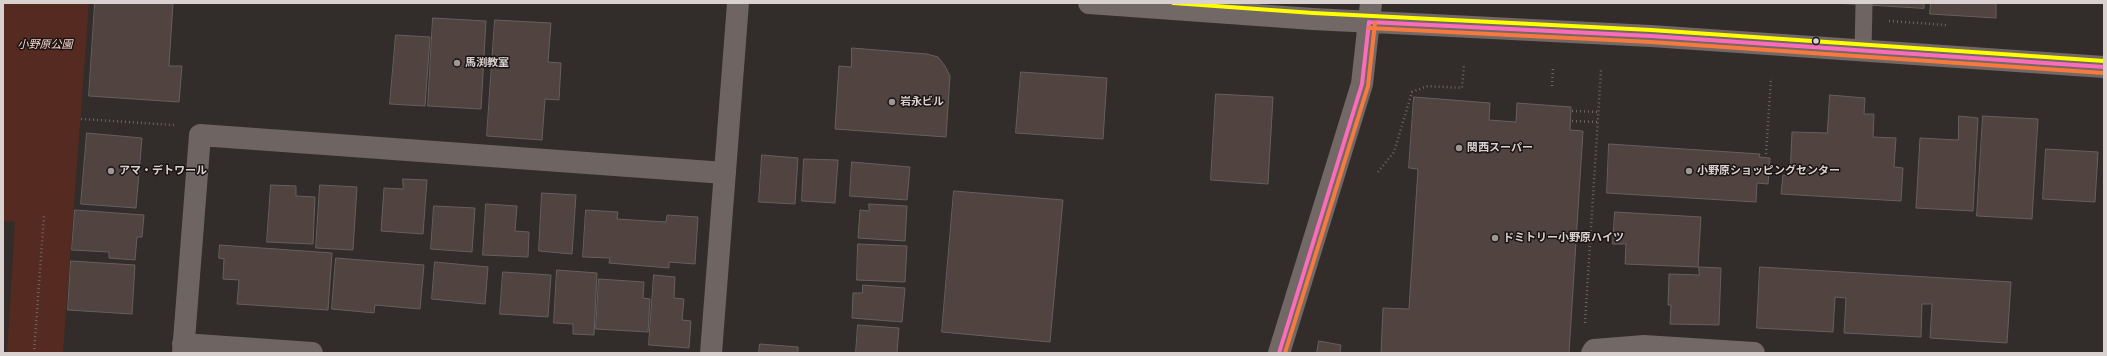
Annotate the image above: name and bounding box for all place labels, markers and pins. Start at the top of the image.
unlabelled marker [1811,36,1821,46]
place label: 馬渕教室 [465,56,509,70]
marker: 馬渕教室 [452,58,462,68]
place label: 岩永ビル [900,95,944,109]
marker: 岩永ビル [887,97,897,107]
place label: 関西スーパー [1467,141,1533,155]
marker: 関西スーパー [1454,143,1464,153]
place label: アマ・デトワール [119,164,207,178]
place label: 小野原ショッピングセンター [1697,164,1840,178]
marker: アマ・デトワール [106,166,116,176]
marker: 小野原ショッピングセンター [1684,166,1694,176]
place label: ドミトリー小野原ハイツ [1503,231,1624,245]
marker: ドミトリー小野原ハイツ [1490,233,1500,243]

